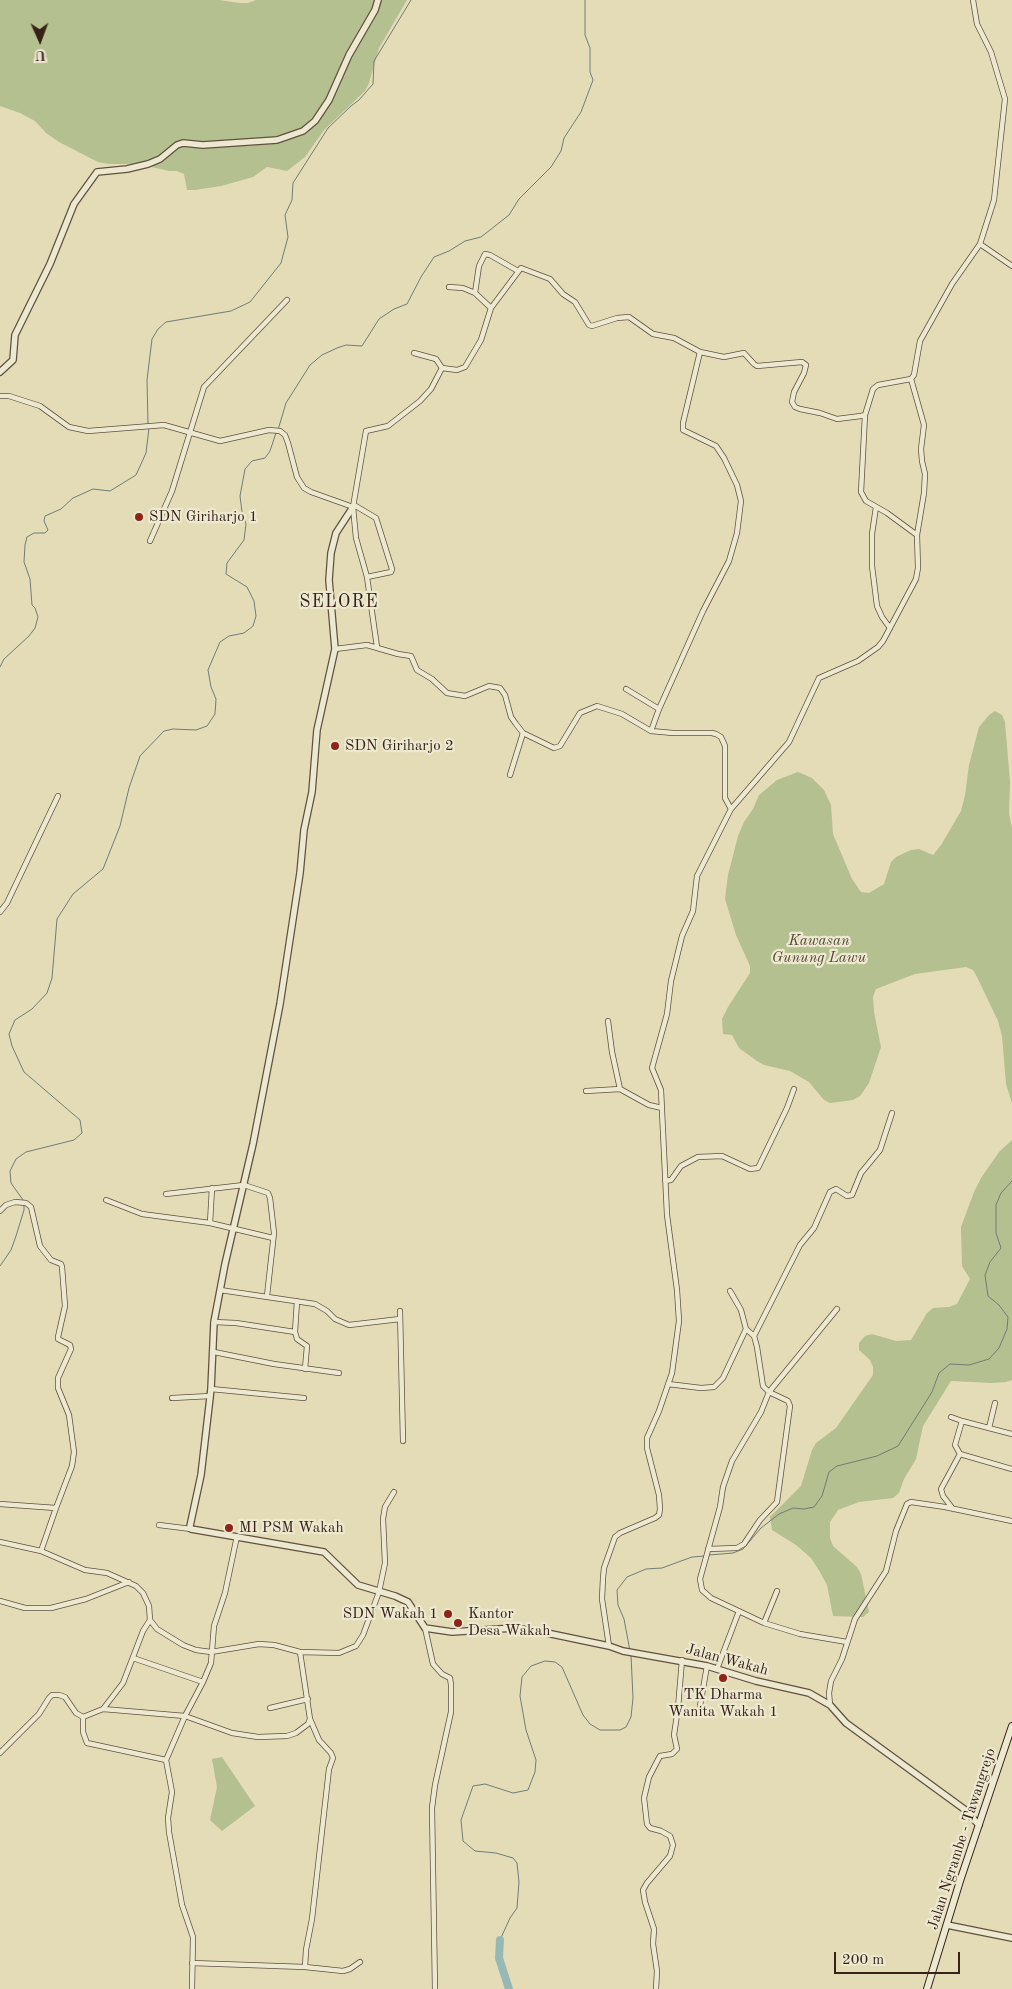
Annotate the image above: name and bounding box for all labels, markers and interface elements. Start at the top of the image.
north arrow [15,15,65,65]
text: U [35,48,46,62]
place label: SDN Giriharjo 1 [149,508,258,526]
marker: SDN Giriharjo 1 [133,511,145,523]
district label: SELORE [298,591,380,613]
place label: SDN Giriharjo 2 [345,737,454,755]
marker: SDN Giriharjo 2 [329,740,341,752]
park label: Kawasan Gunung Lawu [772,932,866,967]
place label: MI PSM Wakah [239,1519,344,1537]
marker: MI PSM Wakah [223,1522,235,1534]
place label: SDN Wakah 1 [343,1605,438,1623]
place label: Kantor Desa Wakah [468,1605,550,1640]
marker: SDN Wakah 1 [442,1608,454,1620]
marker: Kantor Desa Wakah [452,1617,464,1629]
street label: Jalan Wakah [684,1640,770,1680]
marker: TK Dharma Wanita Wakah 1 [717,1672,729,1684]
place label: TK Dharma Wanita Wakah 1 [668,1686,778,1721]
street label: Jalan Ngrambe - Tawangrejo [924,1746,1000,1932]
scale bar [837,1942,963,1974]
text: 200 m [842,1953,884,1968]

